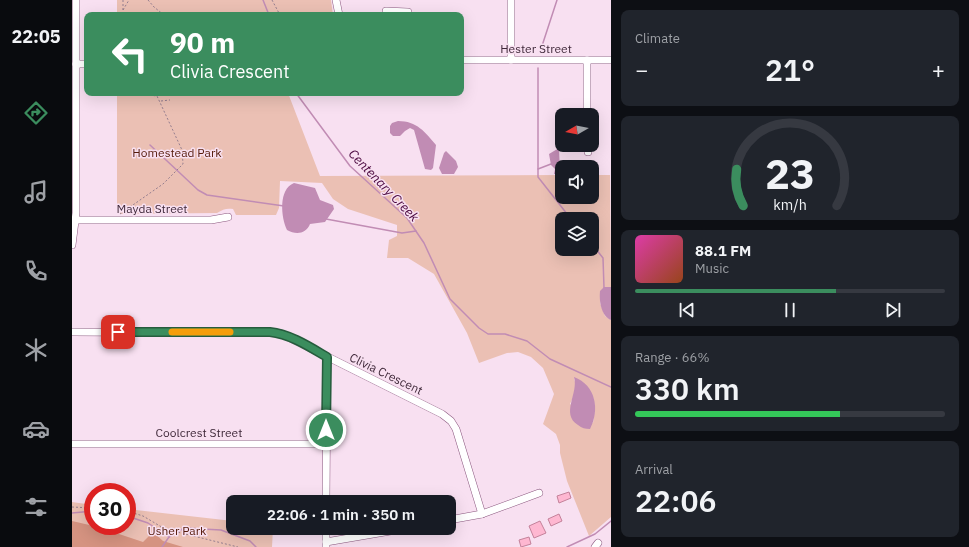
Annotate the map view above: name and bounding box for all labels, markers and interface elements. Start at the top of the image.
text: 90 m [170,24,235,61]
text: 22:05 [11,25,61,48]
icon: left [104,28,156,80]
text: Climate [635,30,680,47]
street label: Hester Street [500,41,572,56]
text: 21° [765,50,815,89]
text: − [635,55,648,84]
text: + [932,55,945,84]
text: Clivia Crescent [170,60,290,83]
icon: directions [22,99,50,127]
north arrow [555,108,599,152]
map controls [555,108,599,256]
park label: Homestead Park [132,145,222,160]
water label: Centenary Creek [345,146,423,225]
text: 23 [765,146,815,200]
button: sound [555,160,599,204]
icon: music [22,178,50,206]
text: km/h [773,194,807,213]
street label: Mayda Street [116,201,188,216]
button: layers [555,212,599,256]
text: 88.1 FM [695,241,751,260]
icon: phone [22,257,50,285]
text: Music [695,260,729,277]
icon: previous [676,299,698,321]
icon: pause [779,299,801,321]
icon: next [882,299,904,321]
pin [101,315,135,349]
icon: arrive [107,321,129,343]
icon: climate [22,336,50,364]
street label: Clivia Crescent [347,349,425,398]
text: Range · 66% [635,349,709,366]
text: 330 km [635,369,740,408]
position arrow [305,409,347,451]
icon: car [22,415,50,443]
street label: Coolcrest Street [156,425,242,440]
text: Arrival [635,461,673,478]
text: 22:06 [635,481,717,520]
speed limit sign: 30 [84,483,136,535]
icon: filters [22,493,50,521]
text: 22:06 · 1 min · 350 m [267,505,415,524]
park label: Usher Park [148,523,207,538]

